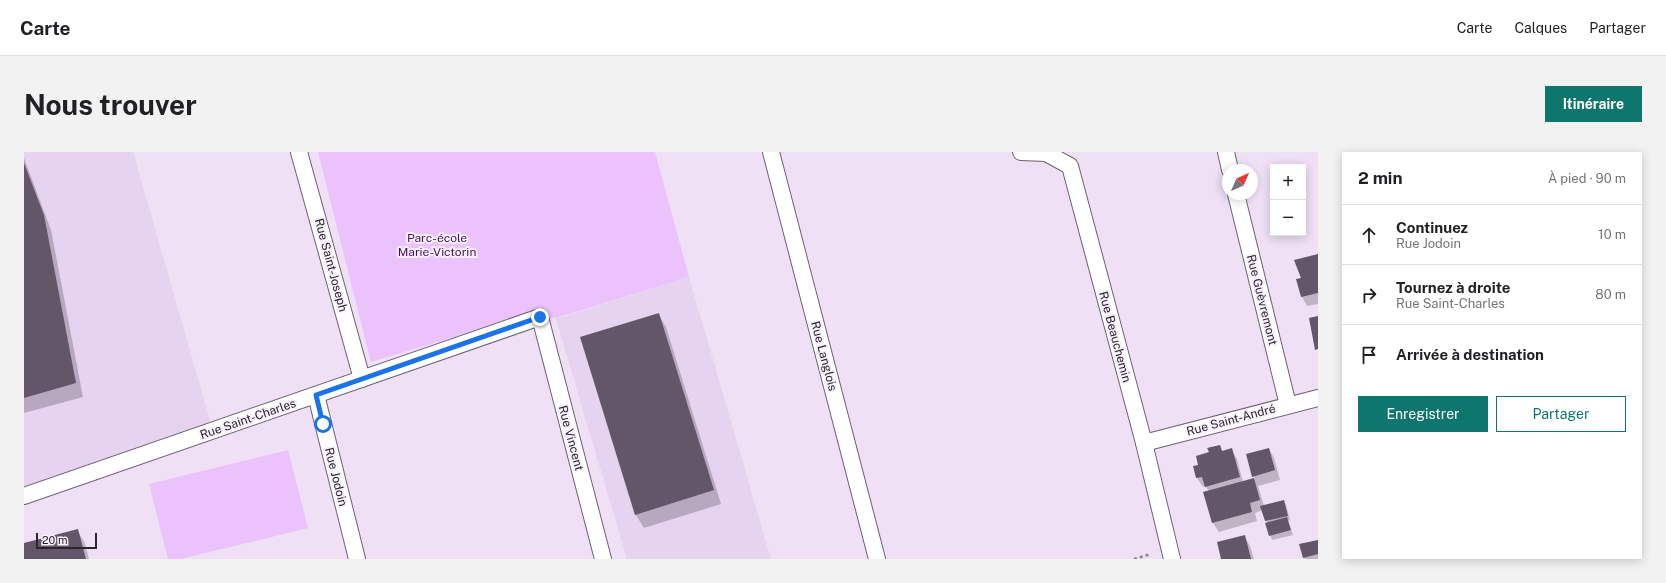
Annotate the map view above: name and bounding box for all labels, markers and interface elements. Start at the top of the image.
text: Carte [20,17,70,39]
text: Carte [1457,20,1493,36]
text: Calques [1515,20,1567,36]
text: Partager [1589,20,1646,36]
button: Itinéraire [1545,86,1642,122]
text: Nous trouver [24,88,197,121]
north arrow [1222,164,1258,200]
map controls [1270,164,1306,236]
button: + [1270,164,1306,200]
text: 2 min [1358,168,1403,188]
text: À pied · 90 m [1548,171,1626,186]
button: − [1270,200,1306,236]
street label: Rue Saint-Joseph [312,217,350,313]
text: Continuez [1396,219,1468,236]
icon: ahead [1358,224,1380,246]
text: 10 m [1598,227,1626,242]
park label: Parc-école Marie-Victorin [398,231,476,259]
text: Rue Jodoin [1396,236,1461,251]
street label: Rue Guèvremont [1244,253,1280,347]
text: Tournez à droite [1396,279,1510,296]
icon: right [1358,284,1380,306]
text: 80 m [1595,287,1626,302]
street label: Rue Beauchemin [1096,290,1134,384]
text: Rue Saint-Charles [1396,296,1505,311]
route end [531,308,549,326]
street label: Rue Langlois [808,320,840,392]
icon: arrive [1358,344,1380,366]
text: Arrivée à destination [1396,346,1544,363]
street label: Rue Saint-Charles [198,396,298,442]
button: Enregistrer [1358,396,1488,432]
button: Partager [1496,396,1626,432]
street label: Rue Saint-André [1185,401,1277,439]
street label: Rue Vincent [556,404,587,472]
route start [314,415,332,433]
street label: Rue Jodoin [322,446,350,508]
scale bar [36,531,97,550]
text: 20 m [42,534,67,546]

